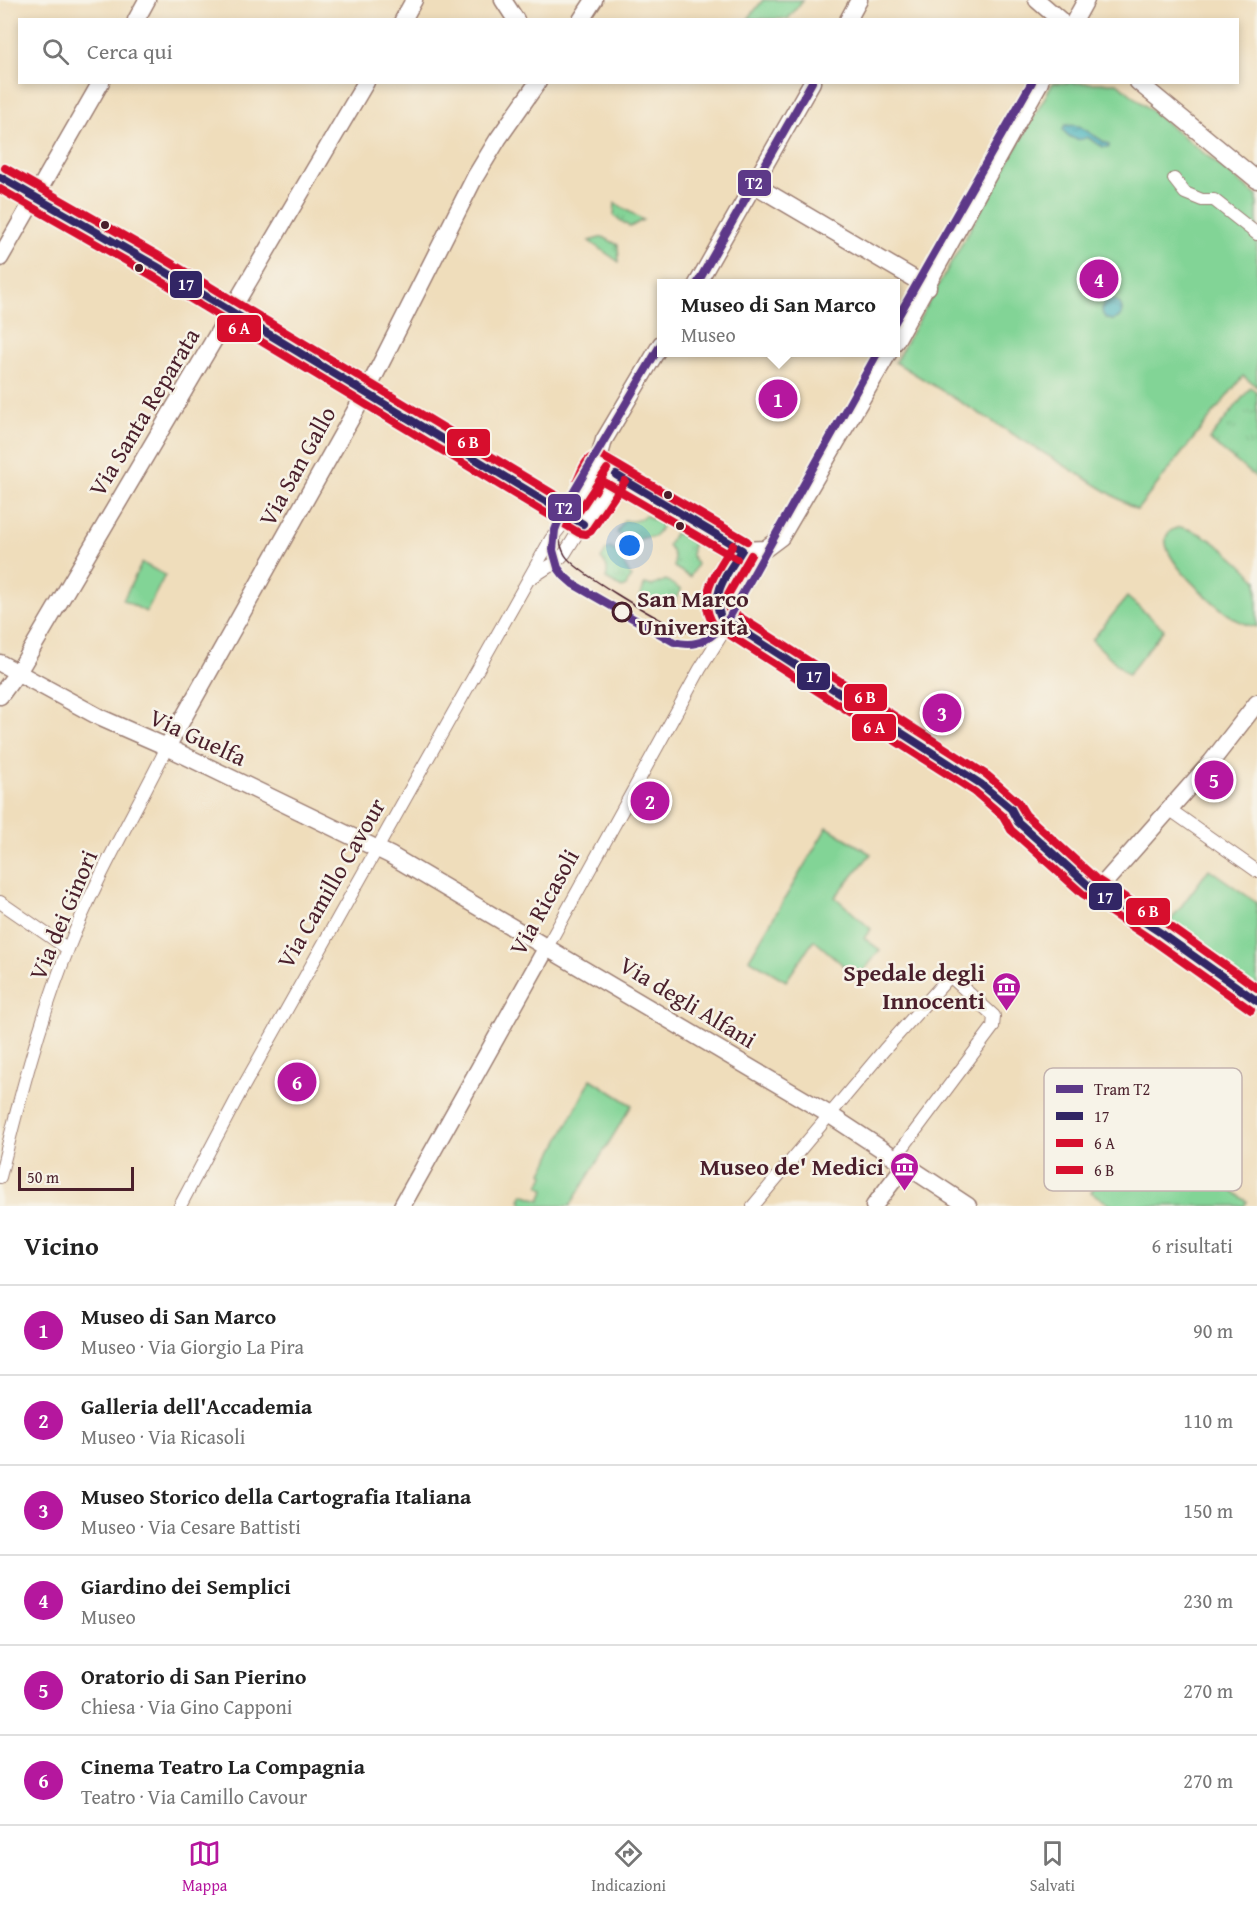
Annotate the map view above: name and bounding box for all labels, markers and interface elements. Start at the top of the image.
search box [18,18,1239,84]
icon: search [39,35,72,68]
text: Cerca qui [87,35,173,67]
line badge: T2 [737,169,772,197]
text: T2 [745,171,763,195]
unlabelled marker [99,219,111,231]
pin: 4 [1080,256,1118,302]
unlabelled marker [133,262,145,274]
line badge: 17 [169,270,203,299]
text: 17 [178,272,194,296]
popup [657,279,900,357]
text: Museo di San Marco [681,288,876,320]
line badge: 6 A [216,314,262,343]
text: 6 A [228,316,251,340]
text: Museo [681,320,736,349]
street label: Via Santa Reparata [80,321,208,503]
pin: 1 [758,376,798,422]
street label: Via San Gallo [250,400,344,532]
line badge: 6 B [446,428,491,457]
text: 6 B [457,430,479,454]
unlabelled marker [662,489,674,501]
line badge: T2 [547,493,582,522]
text: T2 [555,496,573,520]
unlabelled marker [674,520,686,532]
your location [615,531,644,560]
place label: San Marco Università [637,581,749,644]
marker: San Marco Università [612,602,632,622]
line badge: 17 [796,662,831,691]
text: 17 [806,664,822,688]
line badge: 6 B [843,683,888,712]
text: 6 B [854,685,876,709]
pin: 3 [922,690,962,736]
street label: Via Guelfa [144,699,253,775]
line badge: 6 A [851,713,897,742]
text: 6 A [863,715,886,739]
pin: 5 [1194,758,1234,802]
pin: 2 [630,778,670,824]
street label: Via Camillo Cavour [268,791,394,975]
street label: Via Ricasoli [500,842,588,962]
street label: Via dei Ginori [20,844,106,986]
line badge: 17 [1088,882,1123,911]
text: 17 [1097,885,1113,909]
line badge: 6 B [1125,897,1171,926]
text: 6 B [1137,899,1159,923]
street label: Via degli Alfani [613,947,763,1057]
place label: Spedale degli Innocenti [843,955,985,1018]
museum icon: Spedale degli Innocenti [990,970,1022,1012]
pin: 6 [278,1060,316,1104]
legend [1044,1068,1242,1191]
text: Tram T2 [1094,1077,1150,1101]
text: 17 [1094,1104,1110,1128]
text: 6 A [1094,1131,1115,1155]
place label: Museo de' Medici [700,1149,884,1184]
museum icon: Museo de' Medici [889,1150,921,1192]
text: 6 B [1094,1158,1114,1182]
scale bar [18,1164,134,1192]
text: 50 m [27,1165,59,1189]
text: Vicino [24,1226,99,1265]
text: 6 risultati [1152,1231,1233,1260]
text: Museo di San Marco [81,1300,276,1332]
text: 1 [38,1316,49,1345]
text: 90 m [1193,1316,1233,1345]
text: Museo · Via Giorgio La Pira [81,1332,304,1361]
text: Galleria dell'Accademia [81,1390,312,1422]
text: 2 [38,1406,49,1435]
text: 110 m [1183,1406,1233,1435]
text: Museo · Via Ricasoli [81,1422,245,1451]
text: Museo Storico della Cartografia Italiana [81,1480,471,1512]
text: 3 [38,1496,49,1525]
text: 150 m [1183,1496,1233,1525]
text: Museo · Via Cesare Battisti [81,1512,301,1541]
text: Giardino dei Semplici [81,1570,291,1602]
text: 4 [38,1586,49,1615]
text: 230 m [1183,1586,1233,1615]
text: Museo [81,1602,136,1631]
text: Oratorio di San Pierino [81,1660,307,1692]
text: 5 [38,1676,49,1705]
text: 270 m [1183,1676,1233,1705]
text: Chiesa · Via Gino Capponi [81,1692,292,1721]
text: Cinema Teatro La Compagnia [81,1750,365,1782]
text: 6 [38,1766,49,1795]
text: 270 m [1183,1766,1233,1795]
text: Teatro · Via Camillo Cavour [81,1782,307,1811]
tab: Mappa [182,1837,227,1897]
tab: Indicazioni [591,1837,666,1897]
tab: Salvati [1030,1837,1075,1897]

